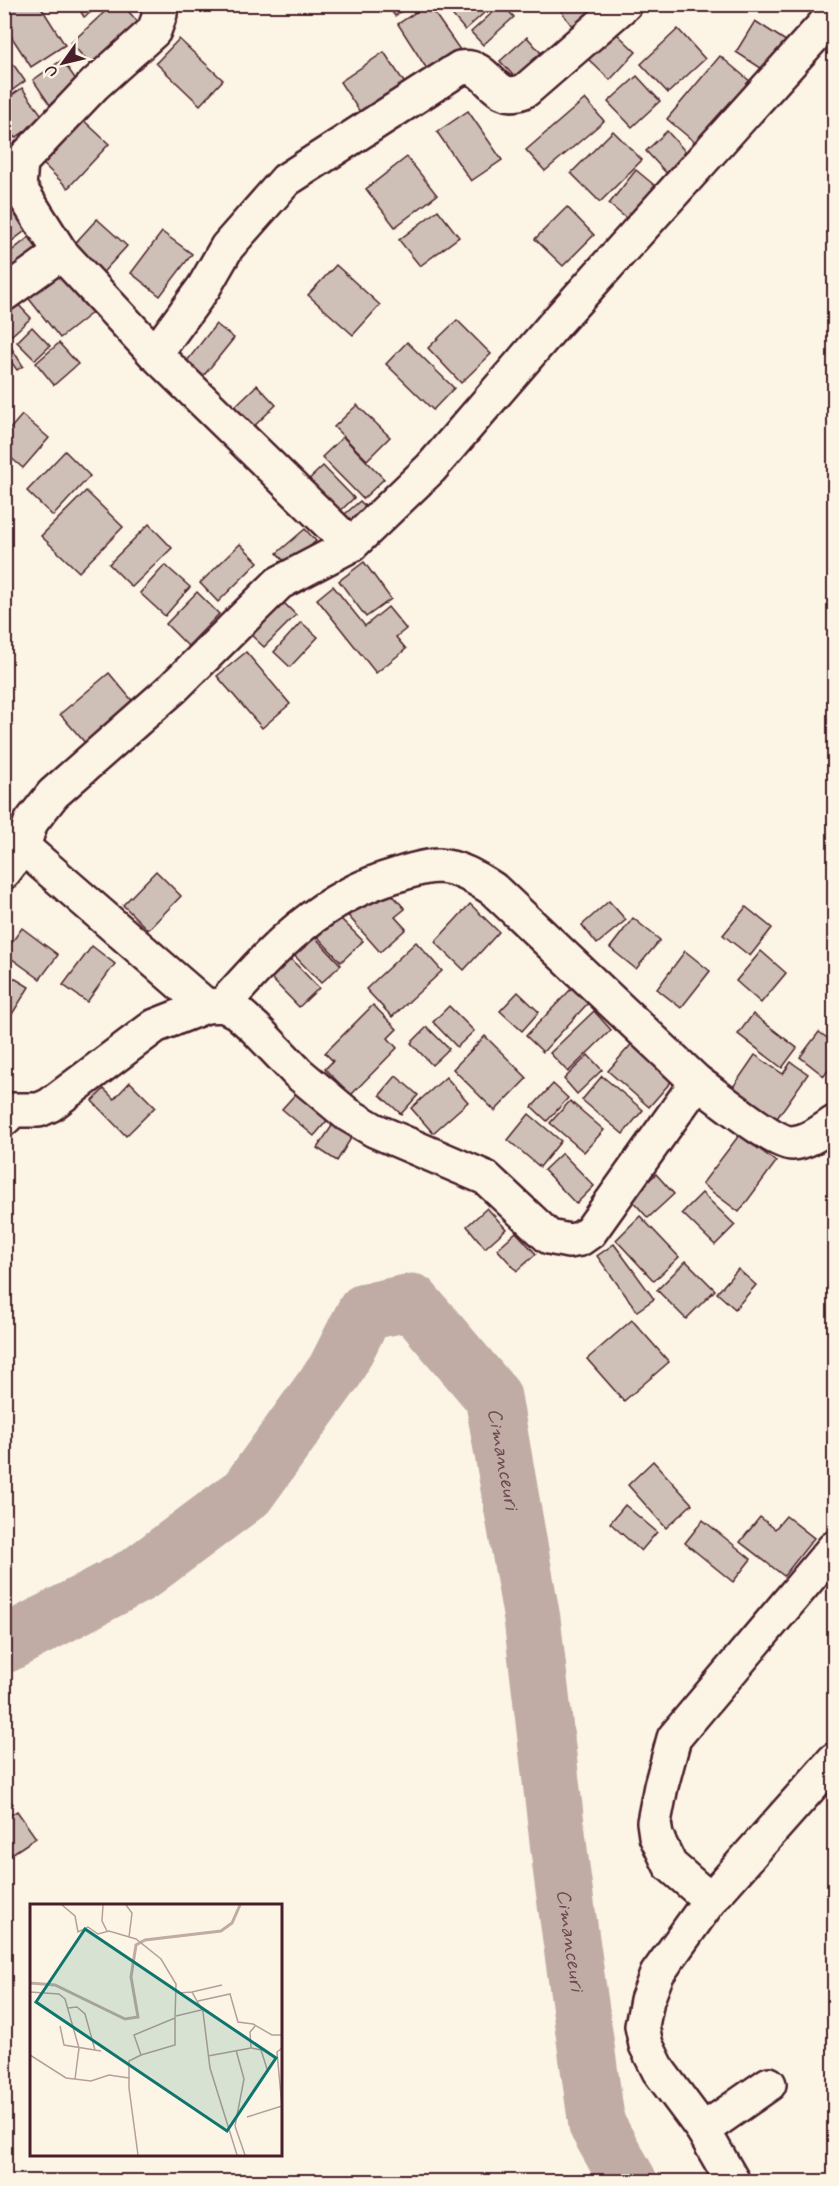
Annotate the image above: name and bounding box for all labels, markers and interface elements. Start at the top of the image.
north arrow [33,33,93,93]
text: U [40,60,63,81]
water label: Cimanceuri [480,1406,525,1514]
water label: Cimanceuri [549,1888,590,1994]
inset map [30,1904,282,2156]

